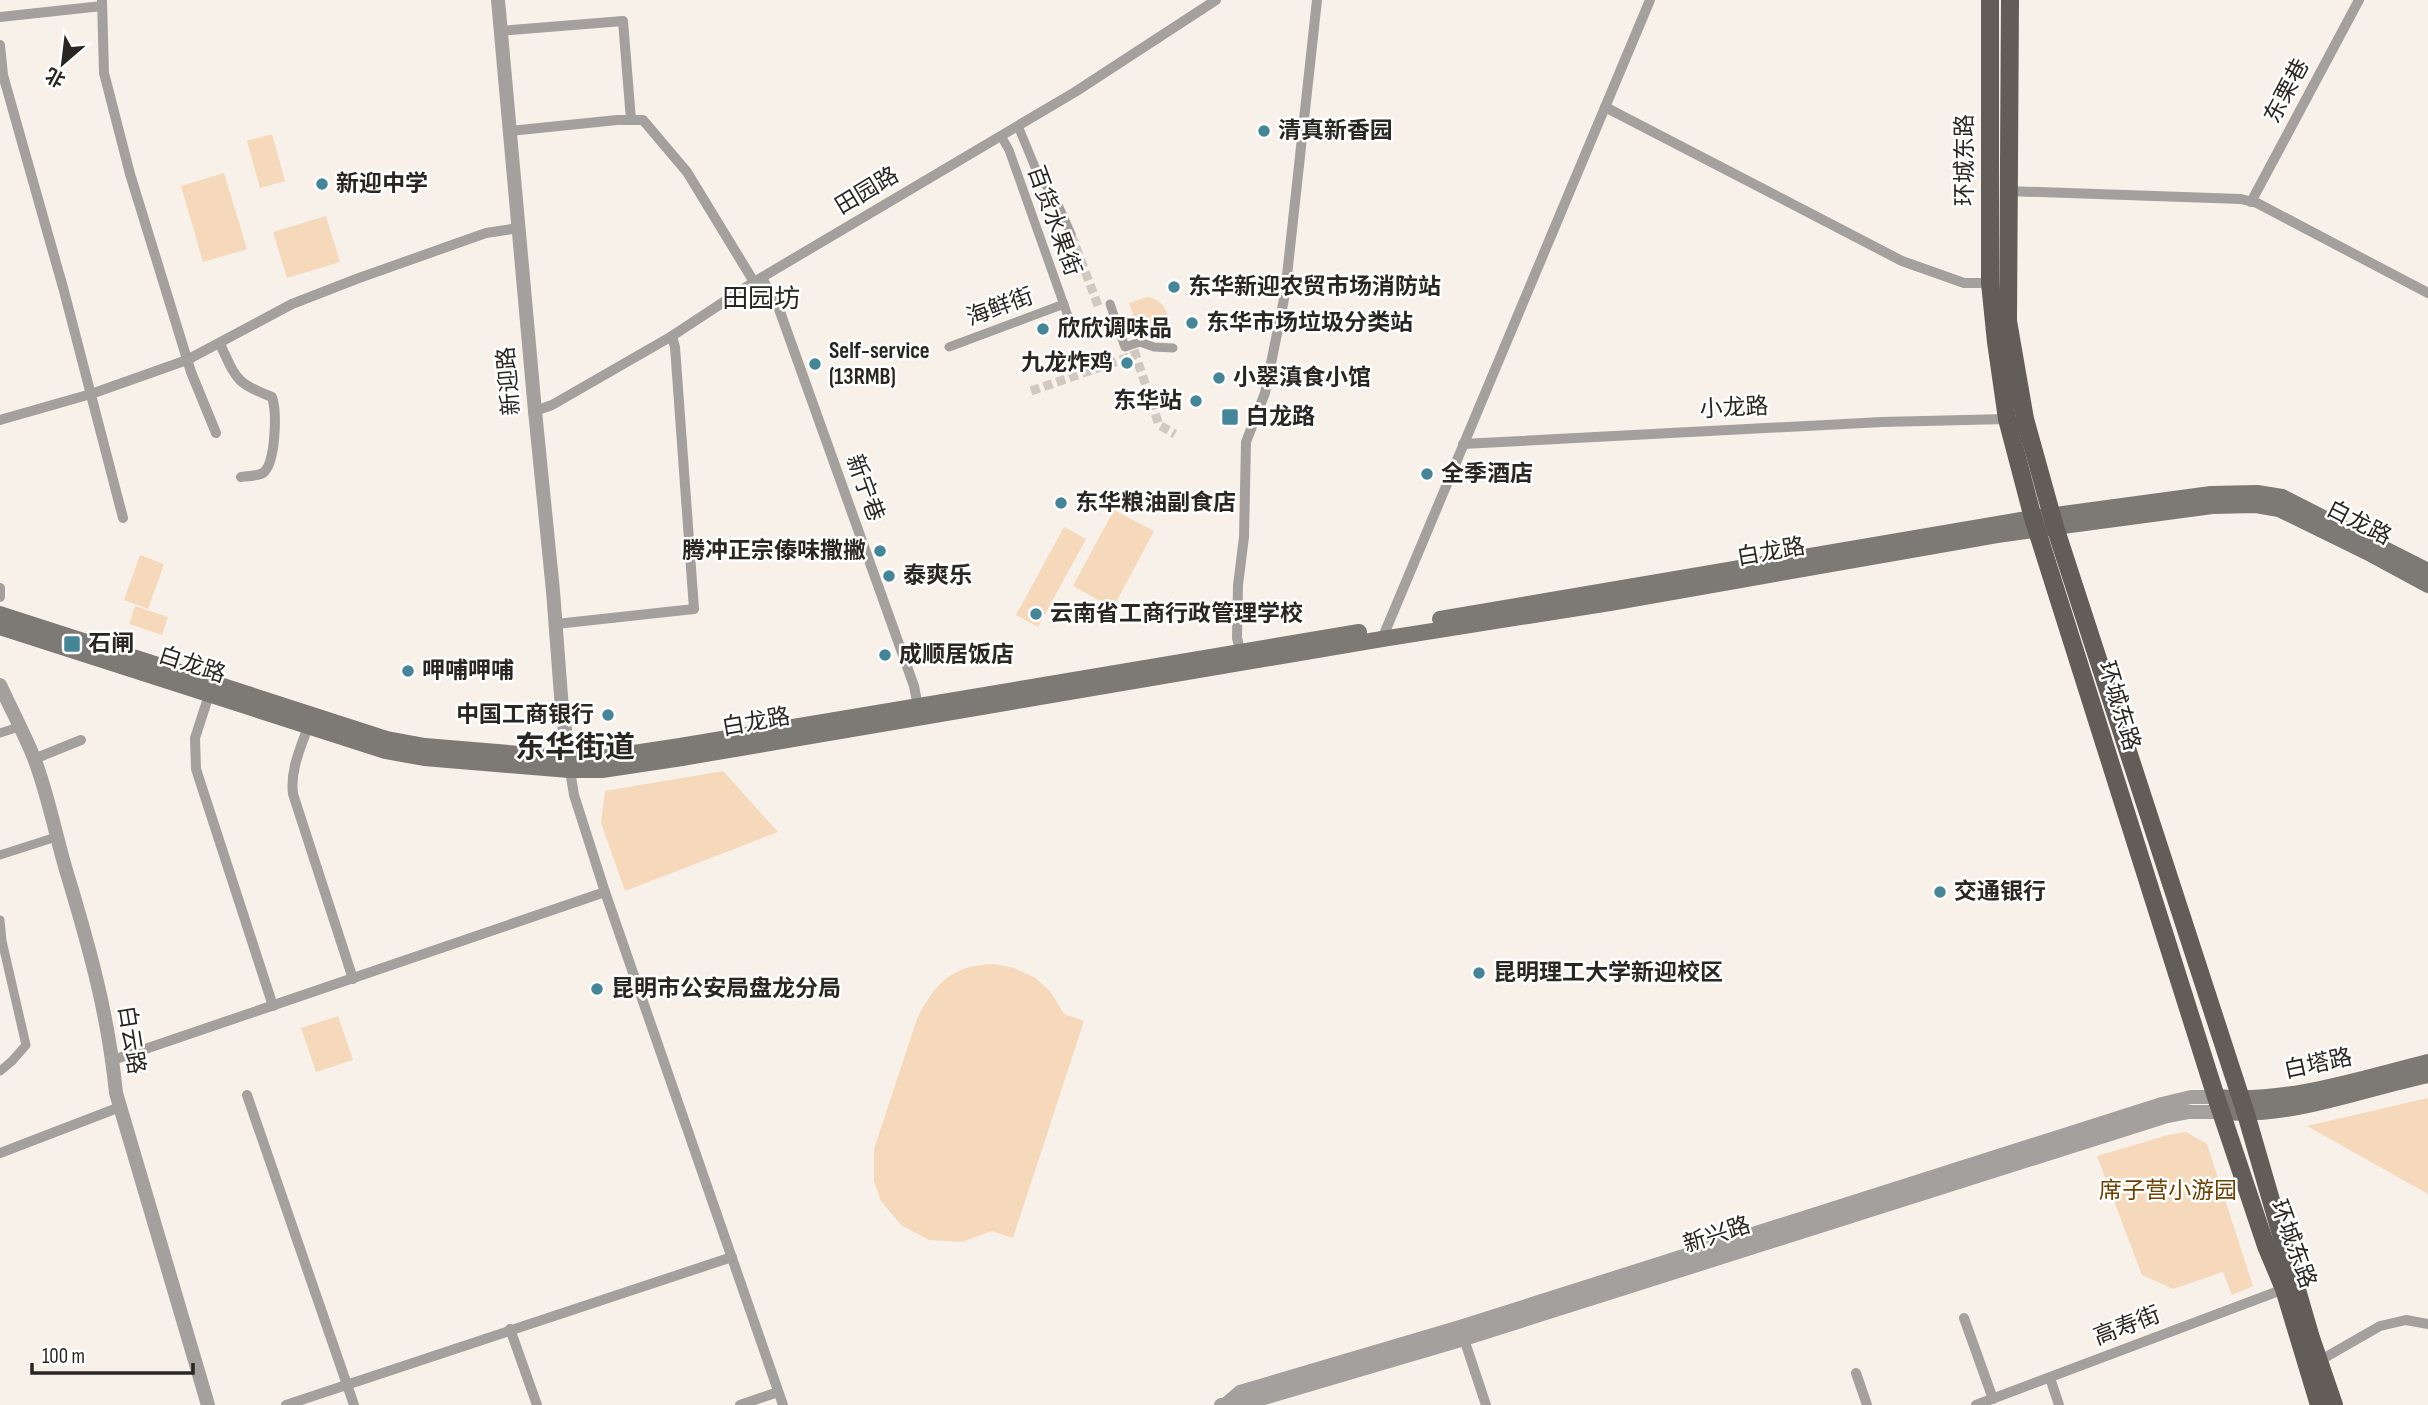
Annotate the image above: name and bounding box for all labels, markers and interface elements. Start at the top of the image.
north arrow [28,28,98,98]
street label: 东栗巷 [2258,54,2316,128]
text: 北 [42,62,70,91]
street label: 环城东路 [1951,114,1979,206]
place label: 清真新香园 [1278,117,1393,145]
marker: 清真新香园 [1256,123,1272,139]
street label: 田园路 [830,161,904,221]
street label: 百货水果街 [1021,162,1087,280]
place label: 新迎中学 [336,170,428,198]
marker: 新迎中学 [314,176,330,192]
place label: 东华新迎农贸市场消防站 [1188,273,1441,301]
marker: 东华新迎农贸市场消防站 [1166,279,1182,295]
street label: 海鲜街 [963,282,1037,332]
district label: 田园坊 [722,284,800,315]
place label: 东华市场垃圾分类站 [1206,309,1413,337]
place label: 欣欣调味品 [1057,315,1172,343]
marker: 东华市场垃圾分类站 [1184,315,1200,331]
marker: 欣欣调味品 [1035,321,1051,337]
place label: Self-service (13RMB) [829,337,930,391]
street label: 新迎路 [492,345,526,417]
place label: 九龙炸鸡 [1021,349,1113,377]
marker: 九龙炸鸡 [1119,355,1135,371]
marker: Self-service (13RMB) [807,356,823,372]
place label: 小翠滇食小馆 [1233,364,1371,392]
marker: 小翠滇食小馆 [1211,370,1227,386]
place label: 东华站 [1113,387,1182,415]
street label: 小龙路 [1699,392,1769,424]
marker: 东华站 [1188,393,1204,409]
place label: 白龙路 [1246,403,1315,431]
marker: 白龙路 [1220,407,1240,427]
street label: 新宁巷 [840,451,890,525]
place label: 全季酒店 [1441,460,1533,488]
marker: 全季酒店 [1419,466,1435,482]
place label: 东华粮油副食店 [1075,489,1236,517]
marker: 东华粮油副食店 [1053,495,1069,511]
street label: 白龙路 [2322,495,2396,551]
street label: 白龙路 [1735,532,1807,572]
place label: 腾冲正宗傣味撒撇 [682,537,866,565]
marker: 腾冲正宗傣味撒撇 [872,543,888,559]
place label: 泰爽乐 [903,562,972,590]
marker: 泰爽乐 [881,568,897,584]
place label: 云南省工商行政管理学校 [1050,600,1303,628]
marker: 云南省工商行政管理学校 [1028,606,1044,622]
place label: 石闸 [88,630,134,658]
marker: 石闸 [62,634,82,654]
street label: 白龙路 [155,641,229,689]
place label: 成顺居饭店 [899,641,1014,669]
marker: 成顺居饭店 [877,647,893,663]
place label: 呷哺呷哺 [422,657,514,685]
street label: 环城东路 [2092,658,2146,754]
marker: 呷哺呷哺 [400,663,416,679]
place label: 中国工商银行 [456,701,594,729]
street label: 白龙路 [720,702,792,742]
marker: 中国工商银行 [600,707,616,723]
district label: 东华街道 [515,730,635,766]
place label: 交通银行 [1954,878,2046,906]
marker: 交通银行 [1932,884,1948,900]
place label: 昆明理工大学新迎校区 [1493,959,1723,987]
marker: 昆明理工大学新迎校区 [1471,965,1487,981]
place label: 昆明市公安局盘龙分局 [611,975,841,1003]
marker: 昆明市公安局盘龙分局 [589,981,605,997]
street label: 白云路 [112,1004,150,1076]
street label: 白塔路 [2281,1043,2355,1085]
park label: 席子营小游园 [2099,1177,2237,1205]
street label: 环城东路 [2264,1196,2322,1292]
street label: 新兴路 [1680,1211,1754,1259]
street label: 高寿街 [2090,1301,2164,1351]
scale bar [32,1332,192,1376]
text: 100 m [42,1344,85,1369]

